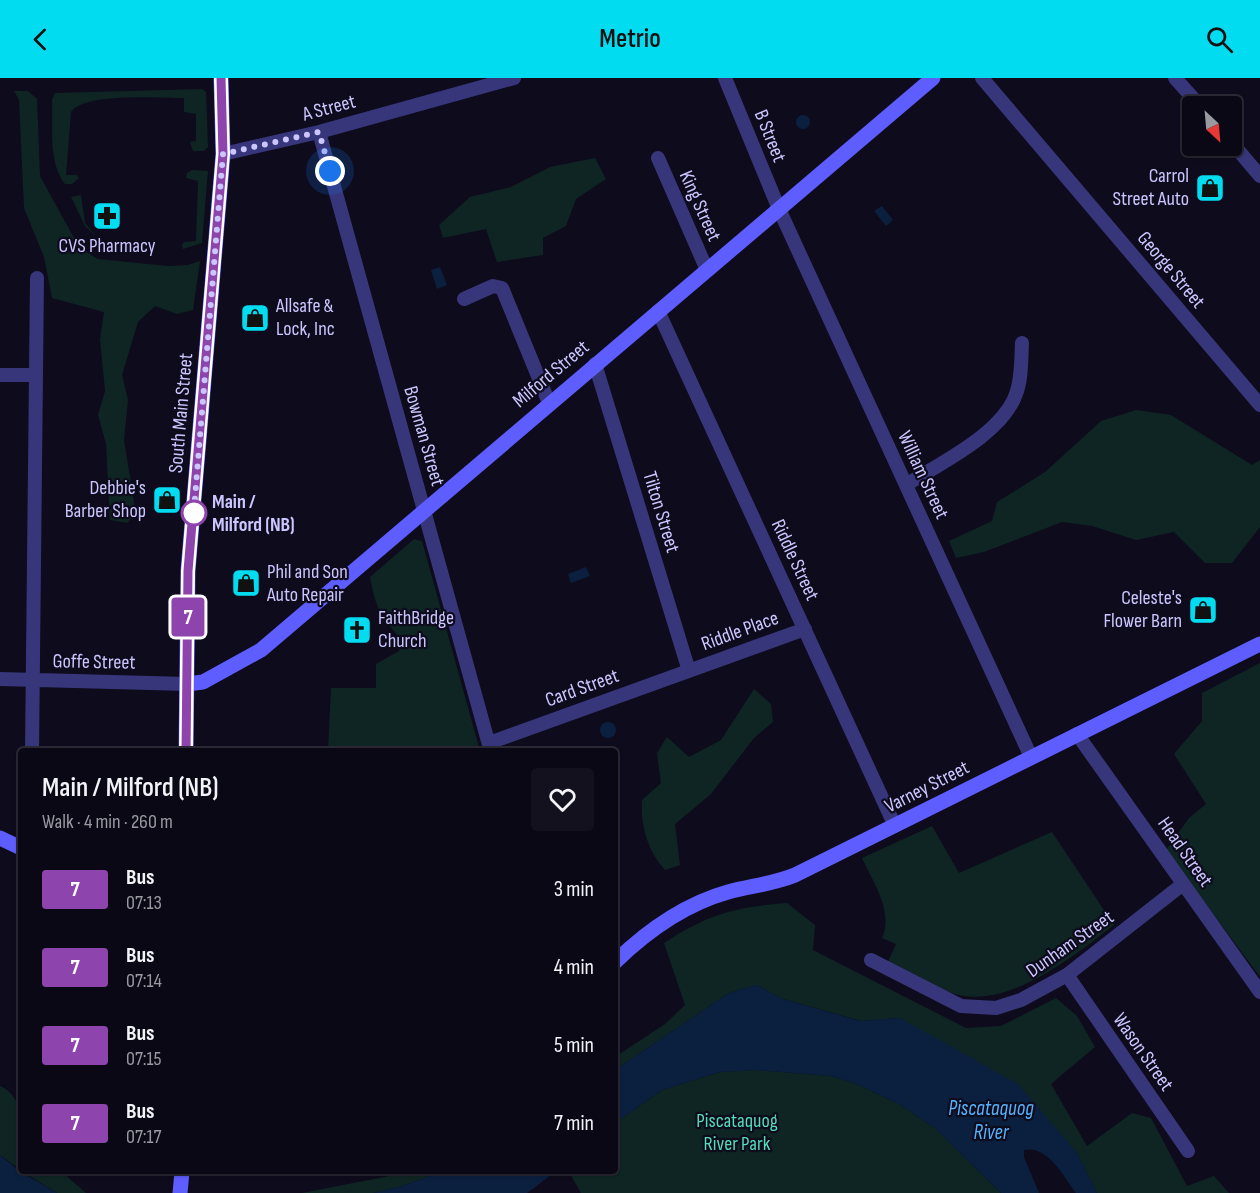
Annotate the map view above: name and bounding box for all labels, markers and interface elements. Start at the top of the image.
icon: back [24,23,57,56]
text: Metrio [599,23,661,55]
icon: search [1203,23,1236,56]
street label: A Street [299,89,358,127]
north arrow [1182,96,1242,156]
map controls [1182,96,1242,156]
street label: B Street [749,106,791,166]
your location [315,156,345,186]
place label: Carrol Street Auto [1112,164,1189,211]
street label: King Street [674,167,726,245]
shop icon: Carrol Street Auto [1194,172,1226,204]
pharmacy icon: CVS Pharmacy [91,200,123,232]
street label: George Street [1132,227,1210,313]
place label: CVS Pharmacy [58,234,156,258]
place label: Allsafe & Lock, Inc [275,294,335,341]
shop icon: Allsafe & Lock, Inc [239,302,271,334]
street label: Milford Street [508,335,594,413]
street label: South Main Street [164,352,198,474]
street label: Bowman Street [398,383,450,489]
street label: William Street [892,427,954,523]
street label: Tilton Street [637,468,685,556]
place label: Debbie's Barber Shop [65,476,146,523]
shop icon: Debbie's Barber Shop [151,484,183,516]
place label: Main / Milford (NB) [212,490,295,537]
marker: Main / Milford (NB) [181,500,207,526]
street label: Riddle Street [766,516,824,604]
place label: Phil and Son Auto Repair [266,560,348,607]
shop icon: Phil and Son Auto Repair [230,567,262,599]
place label: Celeste's Flower Barn [1103,586,1182,633]
shop icon: Celeste's Flower Barn [1187,594,1219,626]
line badge: 7 [168,598,207,636]
text: 7 [183,605,193,630]
place label: FaithBridge Church [378,606,454,653]
street label: Riddle Place [698,606,782,656]
church icon: FaithBridge Church [341,614,373,646]
street label: Goffe Street [52,649,136,675]
street label: Card Street [542,664,622,712]
street label: Varney Street [881,756,973,818]
button: heart [531,768,594,831]
text: Main / Milford (NB) [42,771,219,804]
text: Walk · 4 min · 260 m [42,810,173,834]
street label: Head Street [1152,813,1218,891]
text: Bus [126,864,155,891]
text: 3 min [554,876,594,903]
text: 7 [70,877,80,902]
text: 07:13 [126,891,162,915]
street label: Dunham Street [1022,905,1118,983]
text: Bus [126,942,155,969]
text: 4 min [554,954,594,981]
text: 7 [70,955,80,980]
text: 07:14 [126,969,162,993]
street label: Wason Street [1107,1008,1179,1096]
text: Bus [126,1020,155,1047]
text: 5 min [554,1032,594,1059]
text: 7 [70,1033,80,1058]
text: 07:15 [126,1047,162,1071]
water label: Piscataquog River [948,1096,1034,1145]
text: Bus [126,1098,155,1125]
park label: Piscataquog River Park [696,1109,778,1156]
text: 7 min [554,1110,594,1137]
text: 7 [70,1111,80,1136]
text: 07:17 [126,1125,161,1149]

